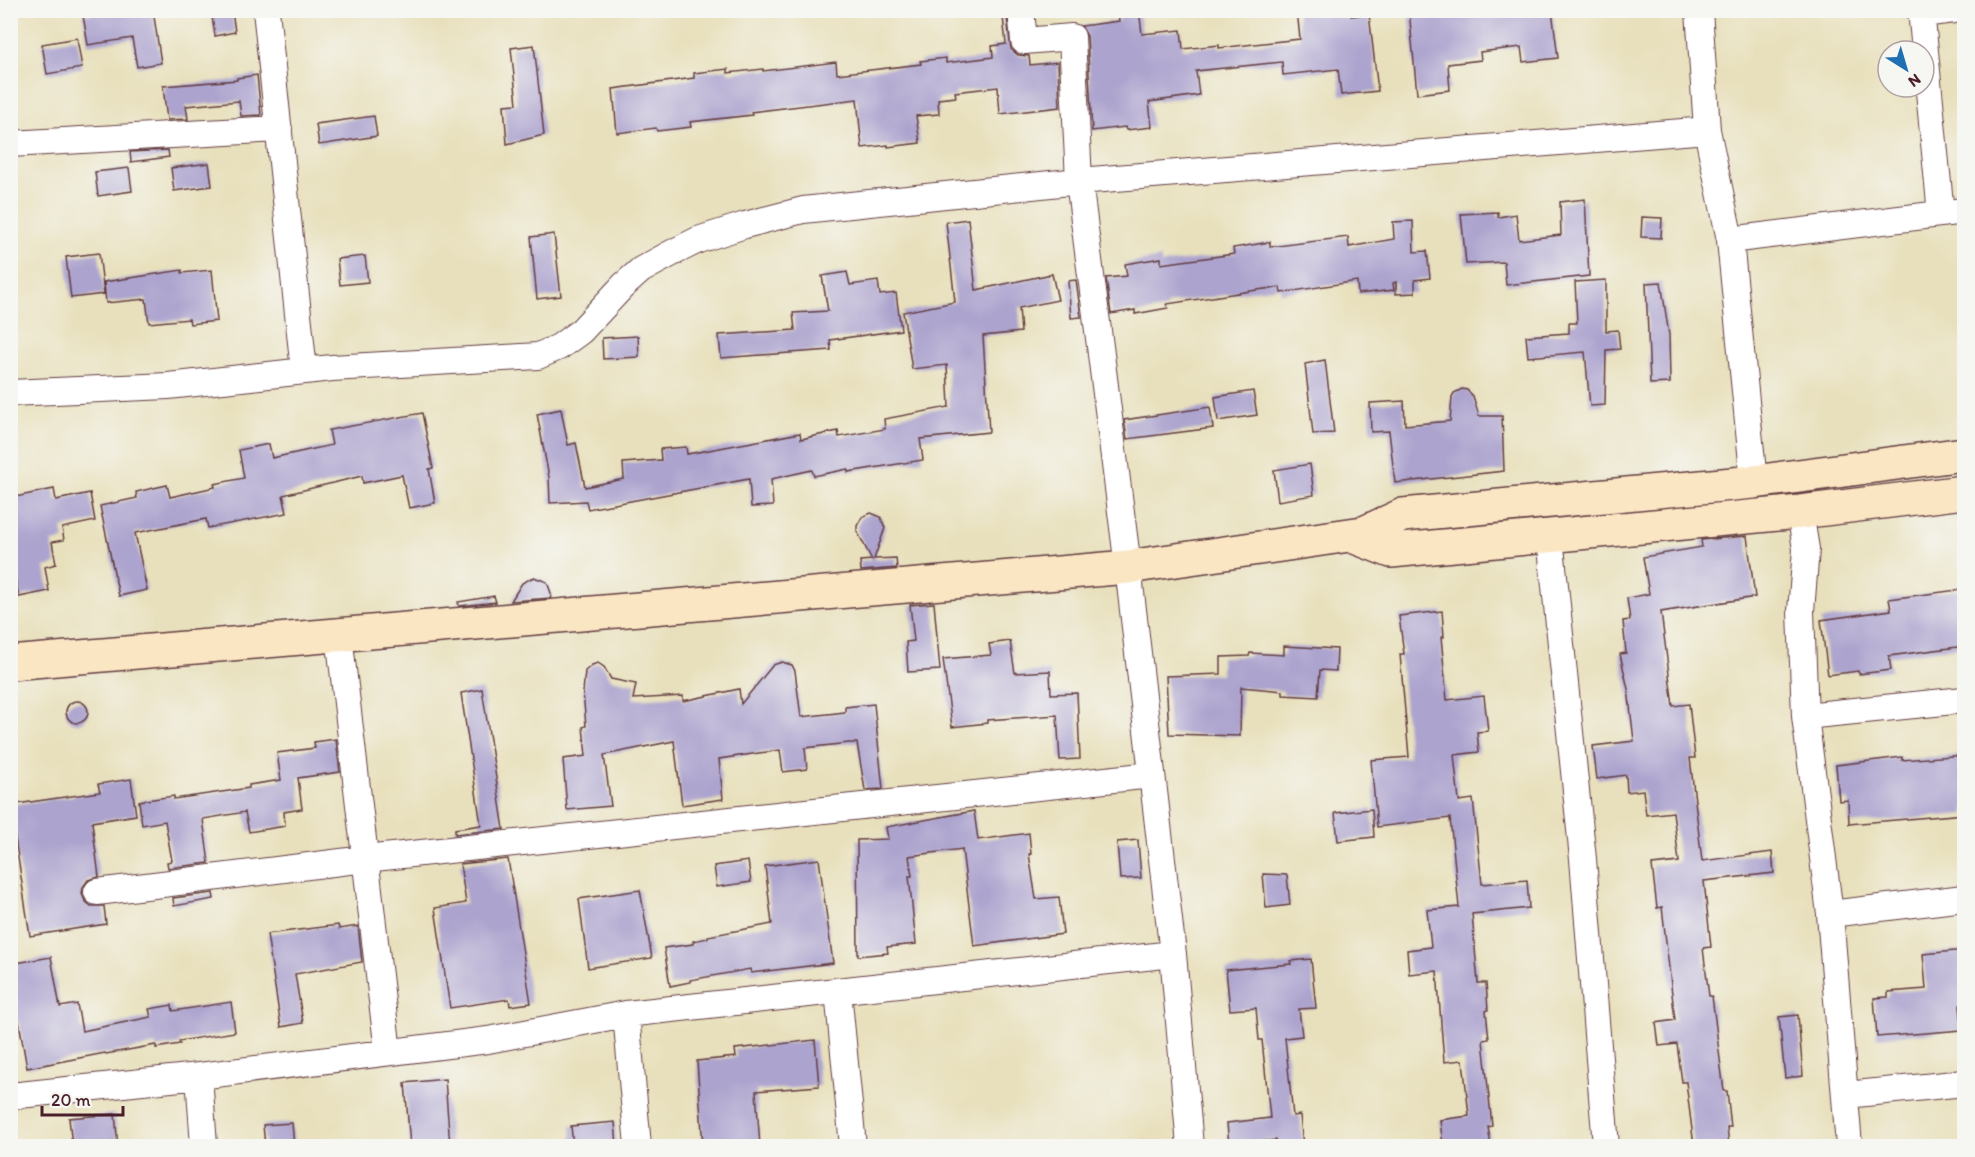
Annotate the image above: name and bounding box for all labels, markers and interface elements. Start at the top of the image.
north arrow [1876,39,1936,99]
text: N [1905,70,1925,91]
scale bar [42,1079,123,1117]
text: 20 m [51,1089,91,1111]

